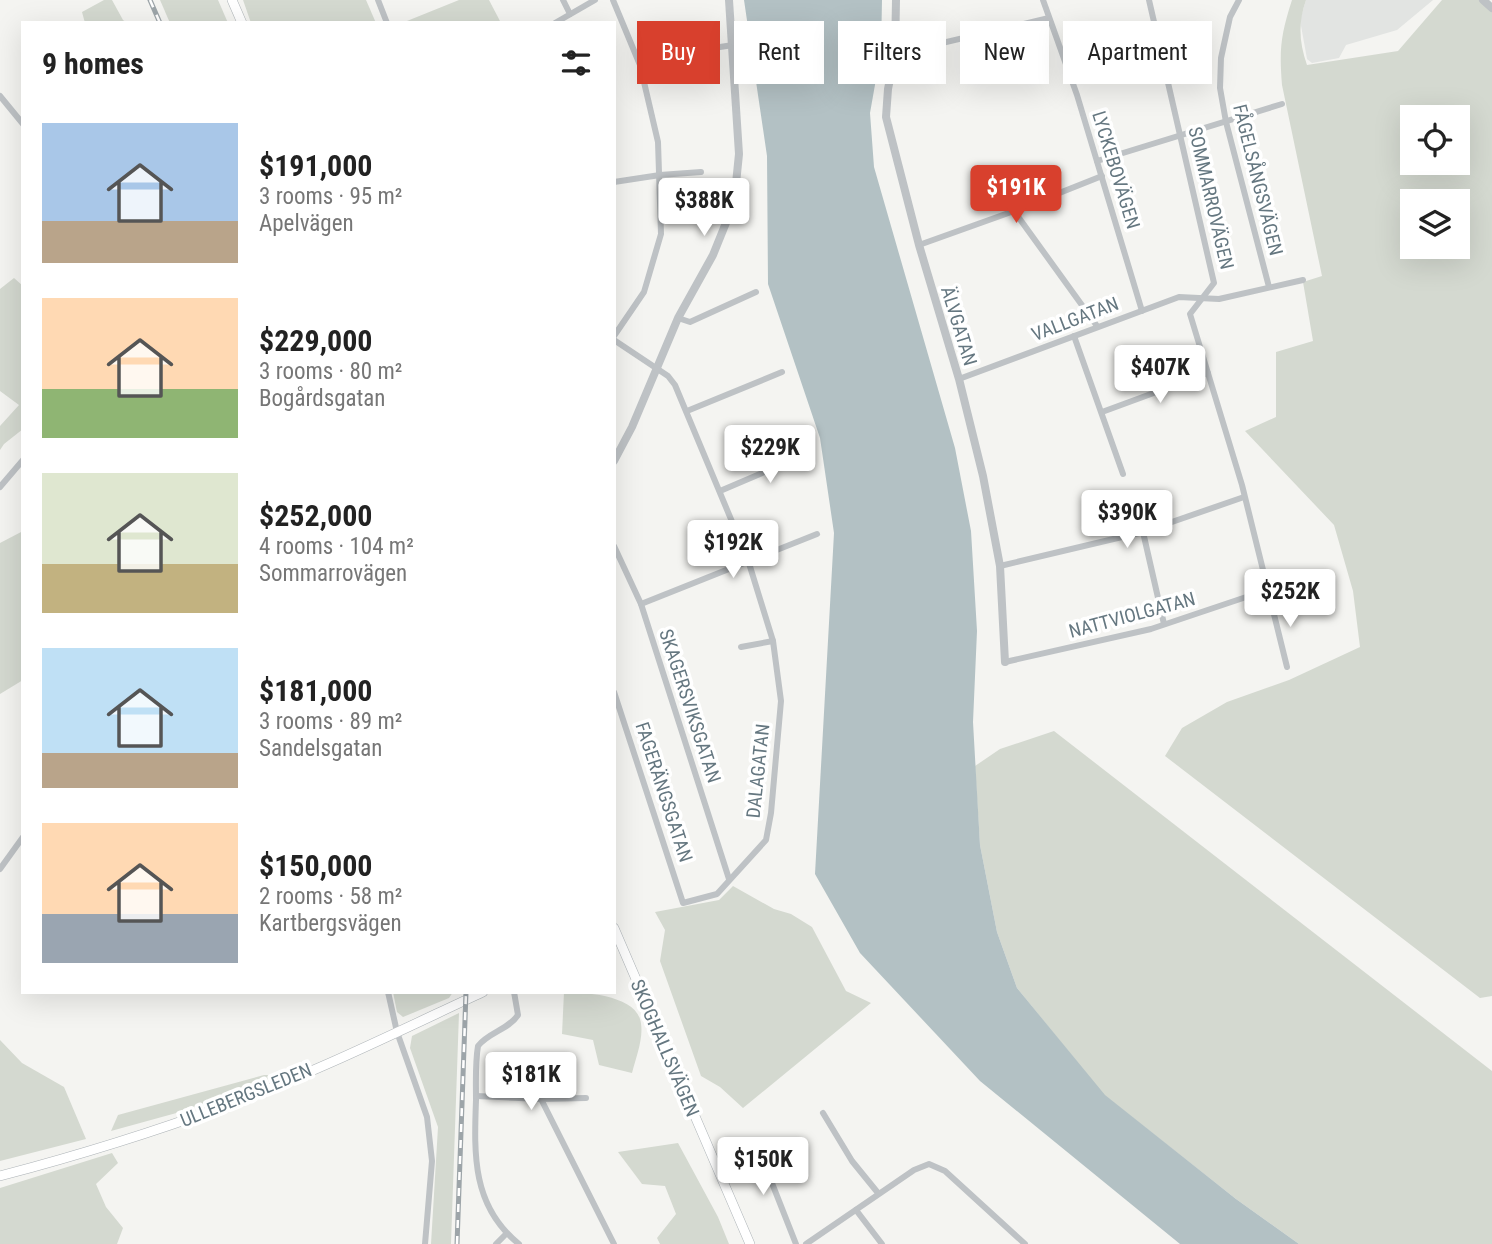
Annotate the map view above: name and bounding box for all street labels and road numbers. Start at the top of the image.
street label: FÅGELSÅNGSVÄGEN [1228,102,1288,258]
street label: LYCKEBOVÄGEN [1087,108,1145,232]
street label: SOMMARROVÄGEN [1183,124,1239,272]
street label: ÄLVGATAN [936,284,982,368]
street label: VALLGATAN [1028,292,1122,346]
street label: NATTVIOLGATAN [1066,587,1198,643]
street label: SKAGERSVIKSGATAN [654,626,726,786]
street label: FAGERÄNGSGATAN [631,719,697,865]
street label: DALAGATAN [742,723,774,819]
street label: SKOGHALLSVÄGEN [626,976,704,1120]
street label: ULLEBERGSLEDEN [177,1058,315,1132]

